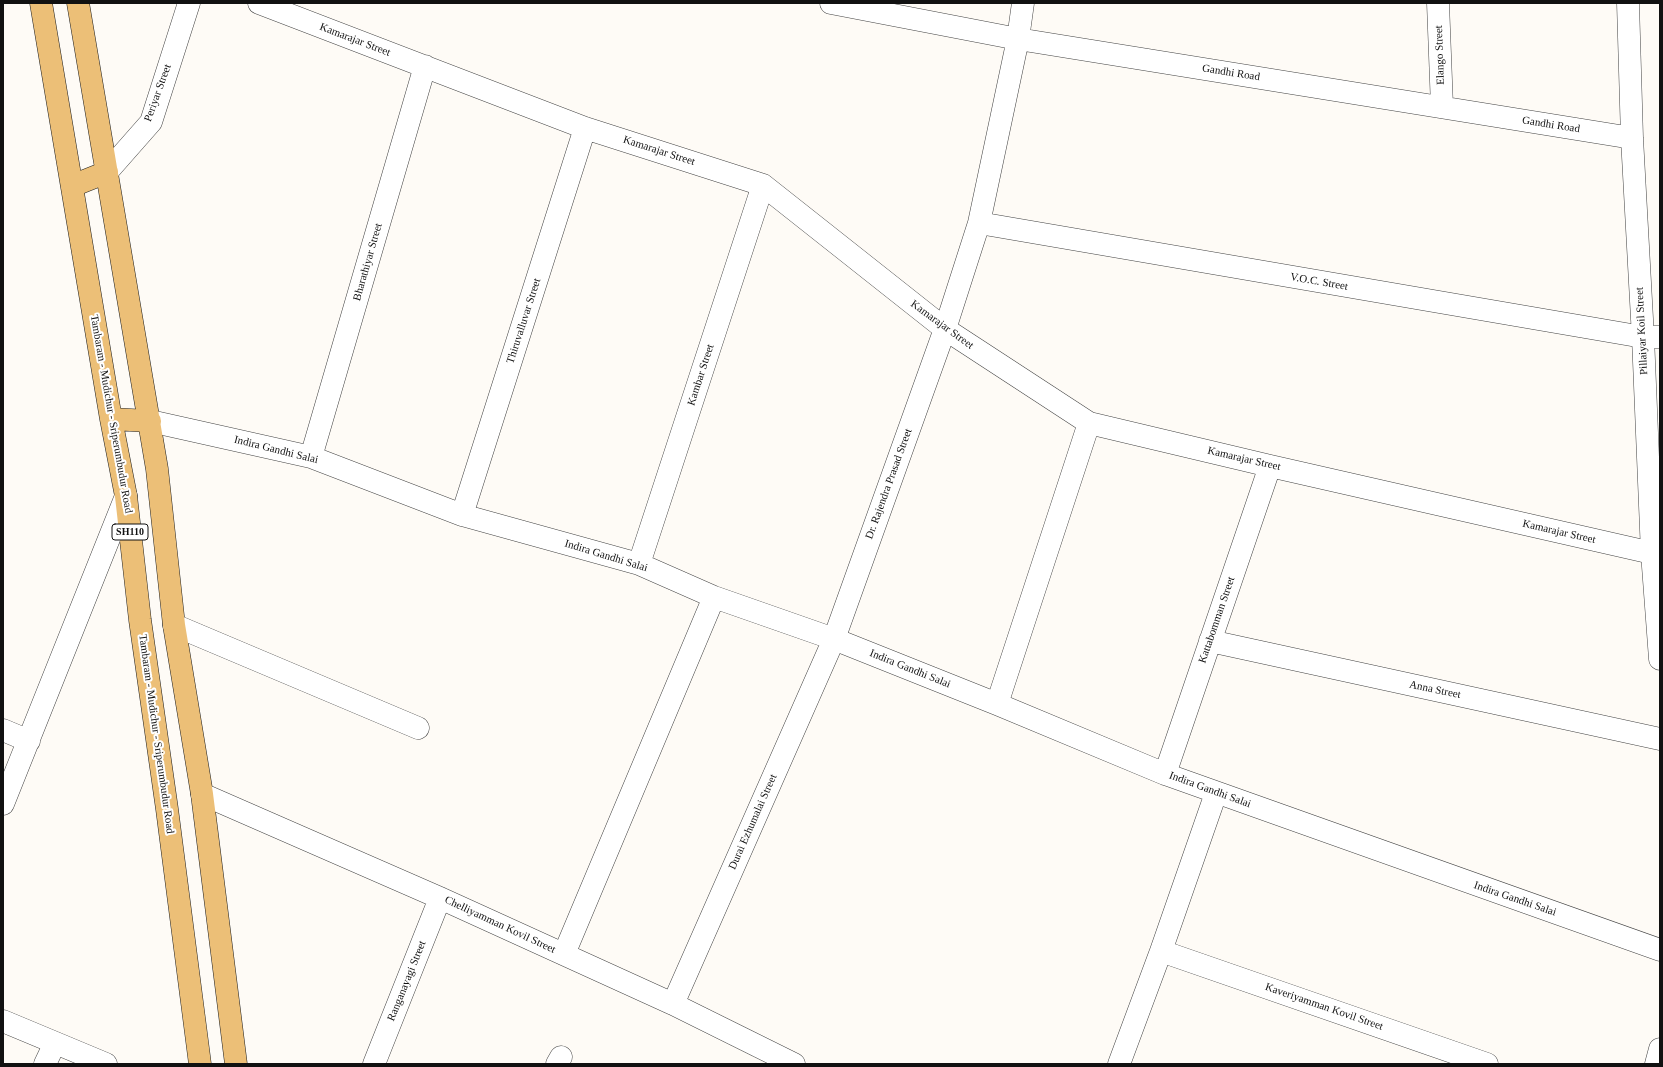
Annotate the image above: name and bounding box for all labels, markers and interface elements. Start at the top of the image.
street label: Kamarajar Street [318,20,392,60]
street label: Elango Street [1432,25,1448,85]
street label: Periyar Street [142,62,174,124]
street label: Gandhi Road [1201,62,1261,84]
street label: Gandhi Road [1521,114,1581,136]
street label: Kamarajar Street [621,133,697,169]
street label: Bharathiyar Street [351,222,385,302]
street label: V.O.C. Street [1289,270,1349,294]
street label: Thiruvalluvar Street [504,277,544,365]
street label: Pillaiyar Koil Street [1633,287,1651,375]
street label: Kamarajar Street [908,298,976,352]
street label: Tambaram - Mudichur - Sriperumbudur Road [87,314,135,514]
street label: Kambar Street [685,343,717,407]
street label: Dr. Rajendra Prasad Street [863,427,915,541]
street label: Indira Gandhi Salai [233,433,319,467]
street label: Kamarajar Street [1206,444,1282,474]
street label: Kamarajar Street [1521,517,1597,547]
road number: SH110 [112,524,148,540]
street label: Indira Gandhi Salai [563,537,649,575]
street label: Kattabomman Street [1196,575,1238,665]
street label: Tambaram - Mudichur - Sriperumbudur Road [135,633,177,835]
street label: Indira Gandhi Salai [868,647,952,691]
street label: Anna Street [1408,678,1462,702]
street label: Indira Gandhi Salai [1167,769,1253,811]
street label: Durai Ezhumalai Street [726,772,780,872]
street label: Indira Gandhi Salai [1472,879,1558,919]
street label: Chelliyamman Kovil Street [442,893,558,957]
street label: Ranganayagi Street [385,939,429,1023]
street label: Kaveriyamman Kovil Street [1263,981,1385,1033]

